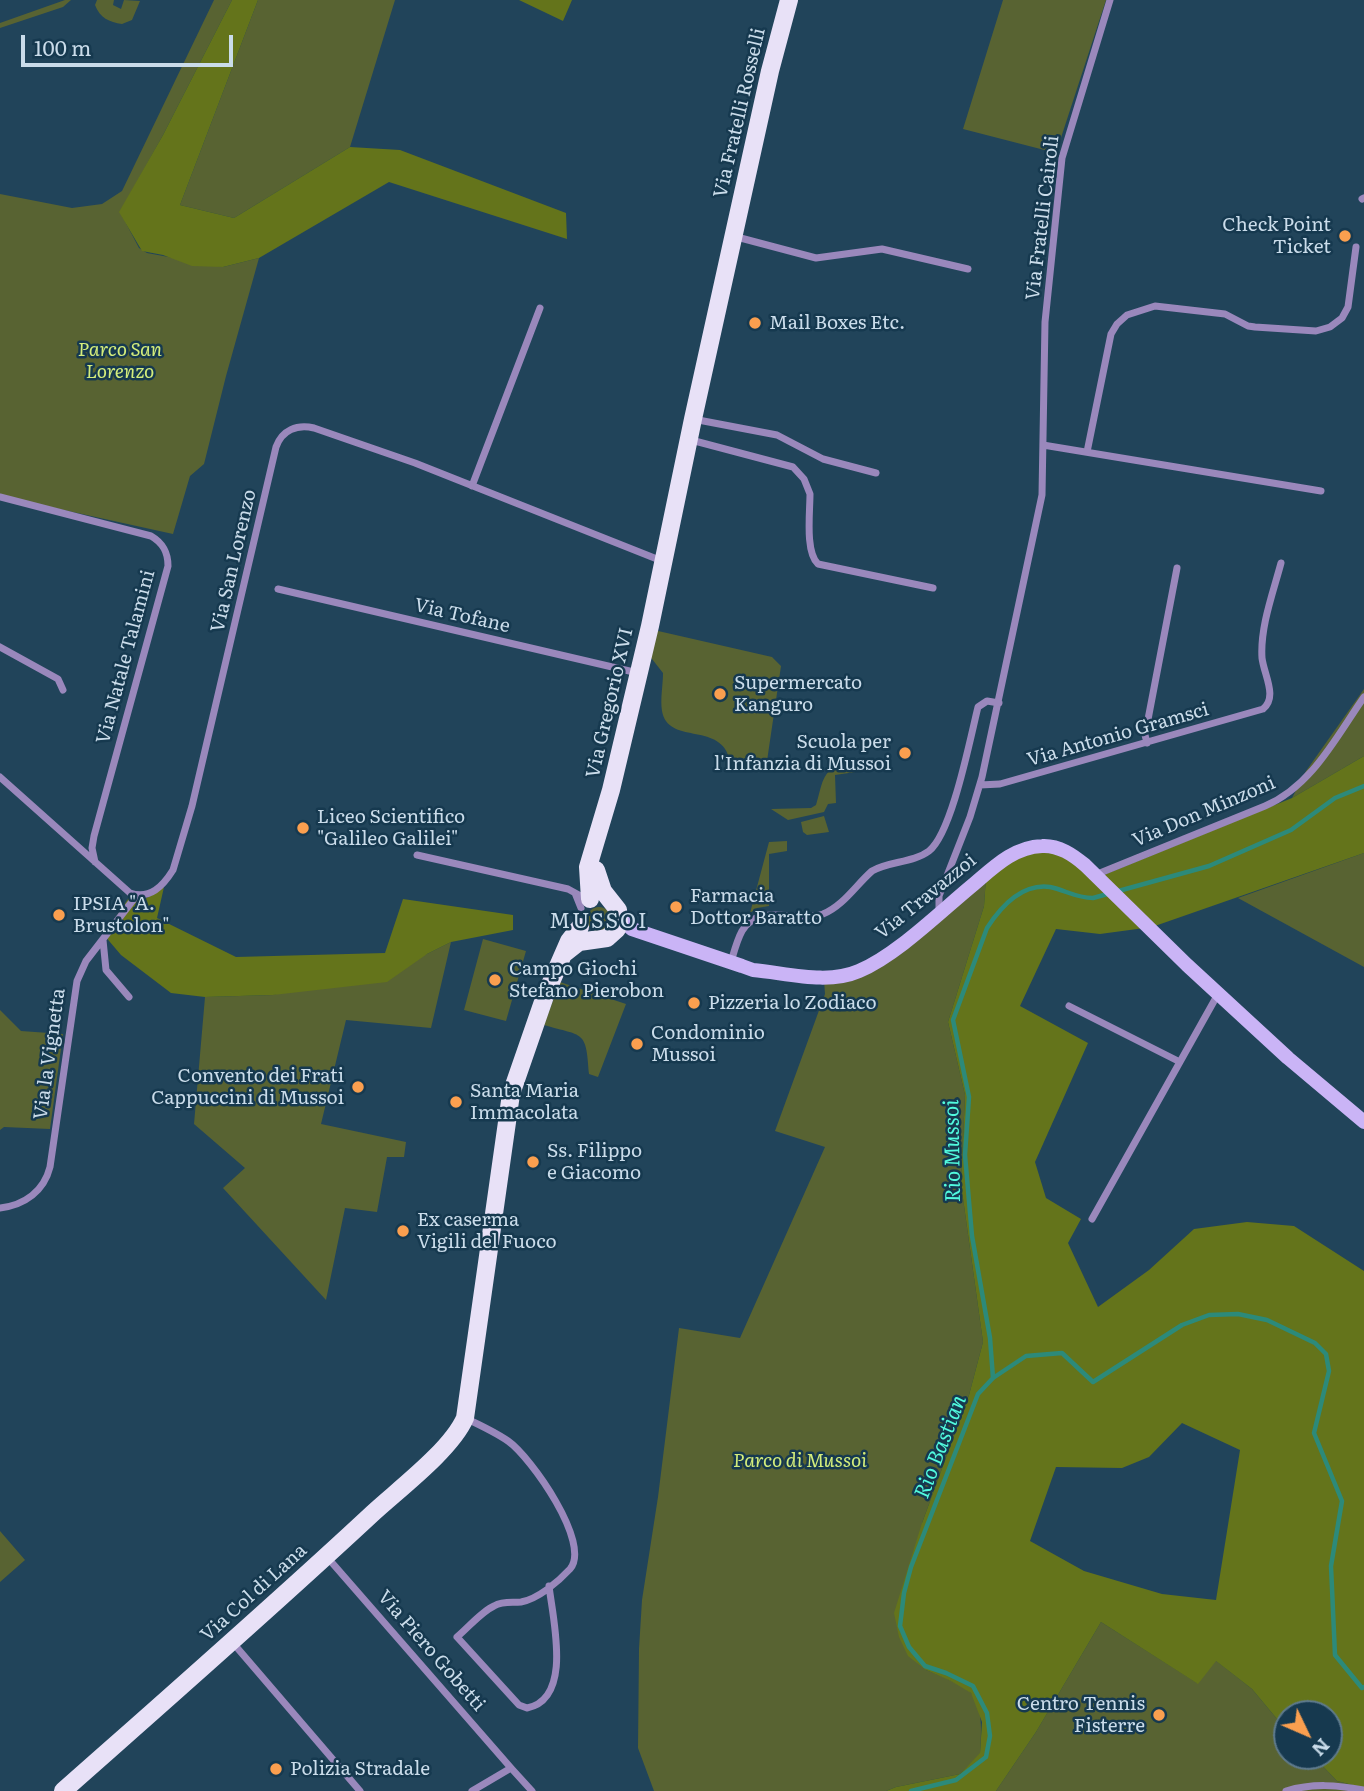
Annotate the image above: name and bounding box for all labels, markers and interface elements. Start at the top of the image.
scale bar [24,21,236,65]
street label: Via Fratelli Rosselli [709,26,771,200]
text: 100 m [34,31,91,62]
street label: Via Fratelli Cairoli [1022,134,1064,302]
place label: Check Point Ticket [1222,214,1331,258]
marker: Check Point Ticket [1337,228,1353,244]
place label: Mail Boxes Etc. [769,312,905,334]
marker: Mail Boxes Etc. [747,315,763,331]
park label: Parco San Lorenzo [78,339,162,383]
street label: Via San Lorenzo [206,487,262,635]
street label: Via Natale Talamini [92,567,160,747]
street label: Via Tofane [412,594,512,638]
street label: Via Gregorio XVI [582,626,638,780]
place label: Supermercato Kanguro [734,672,862,716]
marker: Supermercato Kanguro [712,686,728,702]
street label: Via Antonio Gramsci [1024,698,1212,772]
place label: Scuola per l'Infanzia di Mussoi [714,731,891,775]
marker: Scuola per l'Infanzia di Mussoi [897,745,913,761]
street label: Via Don Minzoni [1129,772,1279,852]
place label: Liceo Scientifico "Galileo Galilei" [317,806,465,850]
marker: Liceo Scientifico "Galileo Galilei" [295,820,311,836]
street label: Via Travazzoi [871,849,981,945]
place label: Farmacia Dottor Baratto [690,885,822,929]
place label: IPSIA "A. Brustolon" [73,893,170,937]
marker: Farmacia Dottor Baratto [668,899,684,915]
marker: IPSIA "A. Brustolon" [51,907,67,923]
district label: MUSSOI [550,909,648,935]
place label: Campo Giochi Stefano Pierobon [509,958,664,1002]
marker: Campo Giochi Stefano Pierobon [487,972,503,988]
street label: Via la Vignetta [29,987,71,1121]
place label: Pizzeria lo Zodiaco [708,992,877,1014]
marker: Pizzeria lo Zodiaco [686,995,702,1011]
place label: Condominio Mussoi [651,1022,765,1066]
marker: Condominio Mussoi [629,1036,645,1052]
place label: Convento dei Frati Cappuccini di Mussoi [151,1065,344,1109]
marker: Convento dei Frati Cappuccini di Mussoi [350,1079,366,1095]
place label: Santa Maria Immacolata [470,1080,579,1124]
marker: Santa Maria Immacolata [448,1094,464,1110]
water label: Rio Mussoi [940,1099,966,1203]
place label: Ss. Filippo e Giacomo [547,1140,642,1184]
marker: Ss. Filippo e Giacomo [525,1154,541,1170]
place label: Ex caserma Vigili del Fuoco [417,1209,557,1253]
marker: Ex caserma Vigili del Fuoco [395,1223,411,1239]
water label: Rio Bastian [910,1392,972,1502]
park label: Parco di Mussoi [733,1450,867,1472]
street label: Via Col di Lana [196,1539,312,1647]
street label: Via Piero Gobetti [372,1586,490,1716]
place label: Centro Tennis Fisterre [1017,1693,1145,1737]
north arrow [1273,1700,1343,1770]
marker: Centro Tennis Fisterre [1151,1707,1167,1723]
text: N [1306,1733,1337,1764]
place label: Polizia Stradale [290,1758,430,1780]
marker: Polizia Stradale [268,1761,284,1777]

